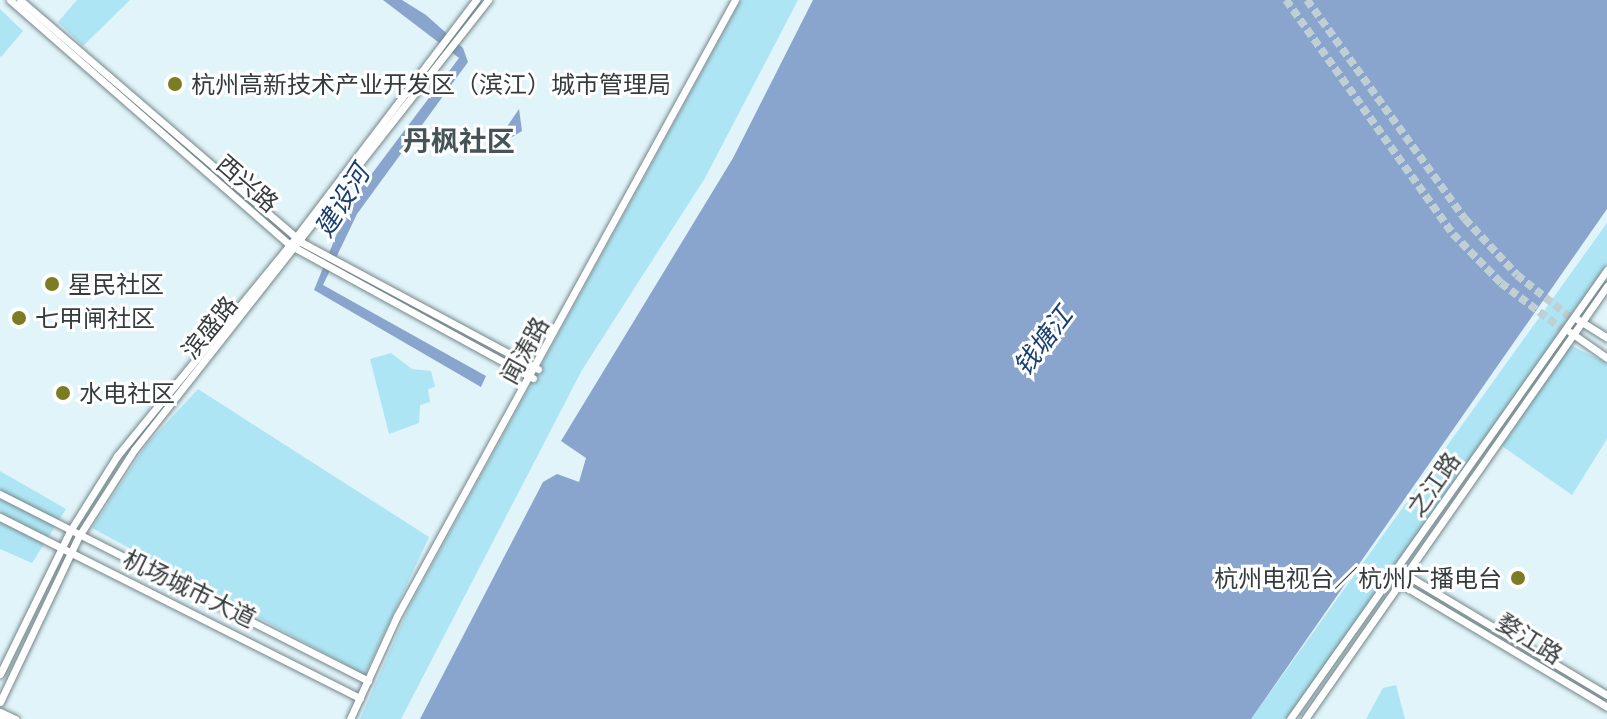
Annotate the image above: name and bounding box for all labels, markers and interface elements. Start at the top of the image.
place label: 杭州高新技术产业开发区（滨江）城市管理局 [191,70,671,98]
marker: 杭州高新技术产业开发区（滨江）城市管理局 [166,75,184,93]
district label: 丹枫社区 [403,124,515,158]
street label: 西兴路 [211,149,285,217]
water label: 建设河 [308,160,376,242]
place label: 星民社区 [68,270,164,298]
marker: 星民社区 [43,275,61,293]
street label: 滨盛路 [175,290,243,364]
water label: 钱塘江 [1007,300,1079,382]
place label: 七甲闸社区 [35,304,155,332]
marker: 七甲闸社区 [10,309,28,327]
street label: 闻涛路 [494,312,554,388]
place label: 水电社区 [79,379,175,407]
marker: 水电社区 [54,384,72,402]
street label: 之江路 [1401,446,1465,522]
street label: 机场城市大道 [119,543,261,633]
place label: 杭州电视台／杭州广播电台 [1214,564,1502,592]
marker: 杭州电视台／杭州广播电台 [1509,569,1527,587]
street label: 婺江路 [1492,607,1568,669]

